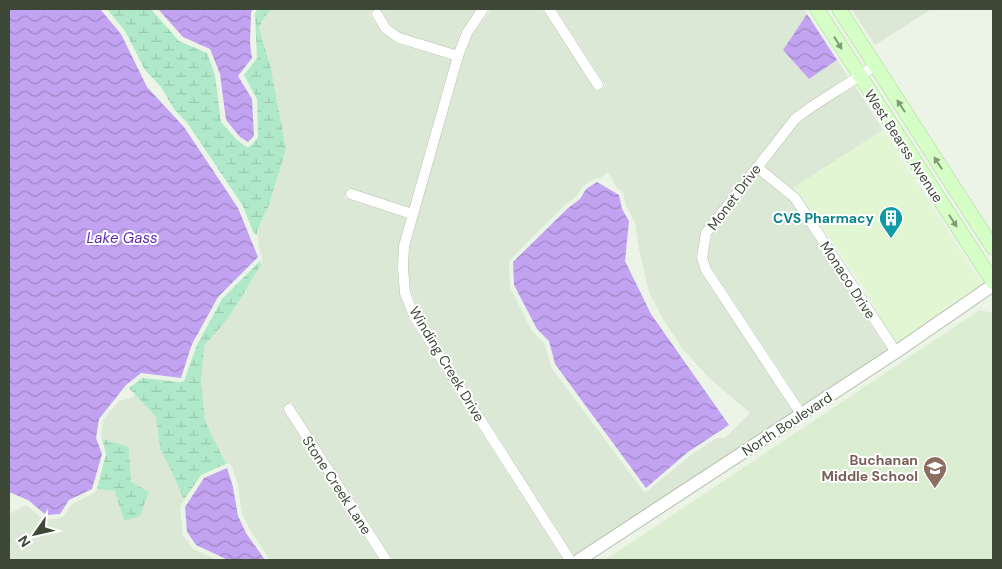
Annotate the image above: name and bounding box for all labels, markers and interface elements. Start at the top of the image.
one-way arrow [834,36,843,49]
street label: West Bearss Avenue [861,86,947,206]
one-way arrow [896,99,906,112]
one-way arrow [933,156,943,169]
street label: Monet Drive [703,160,765,234]
building icon: CVS Pharmacy [878,205,904,239]
place label: CVS Pharmacy [773,209,875,227]
one-way arrow [948,214,958,227]
water label: Lake Gass [86,228,158,248]
street label: Monaco Drive [816,238,880,322]
street label: Winding Creek Drive [405,303,489,425]
street label: North Boulevard [738,388,836,460]
street label: Stone Creek Lane [298,432,376,538]
place label: Buchanan Middle School [822,451,918,485]
school or university icon: Buchanan Middle School [922,455,948,489]
north arrow [10,509,60,559]
text: N [14,532,35,551]

